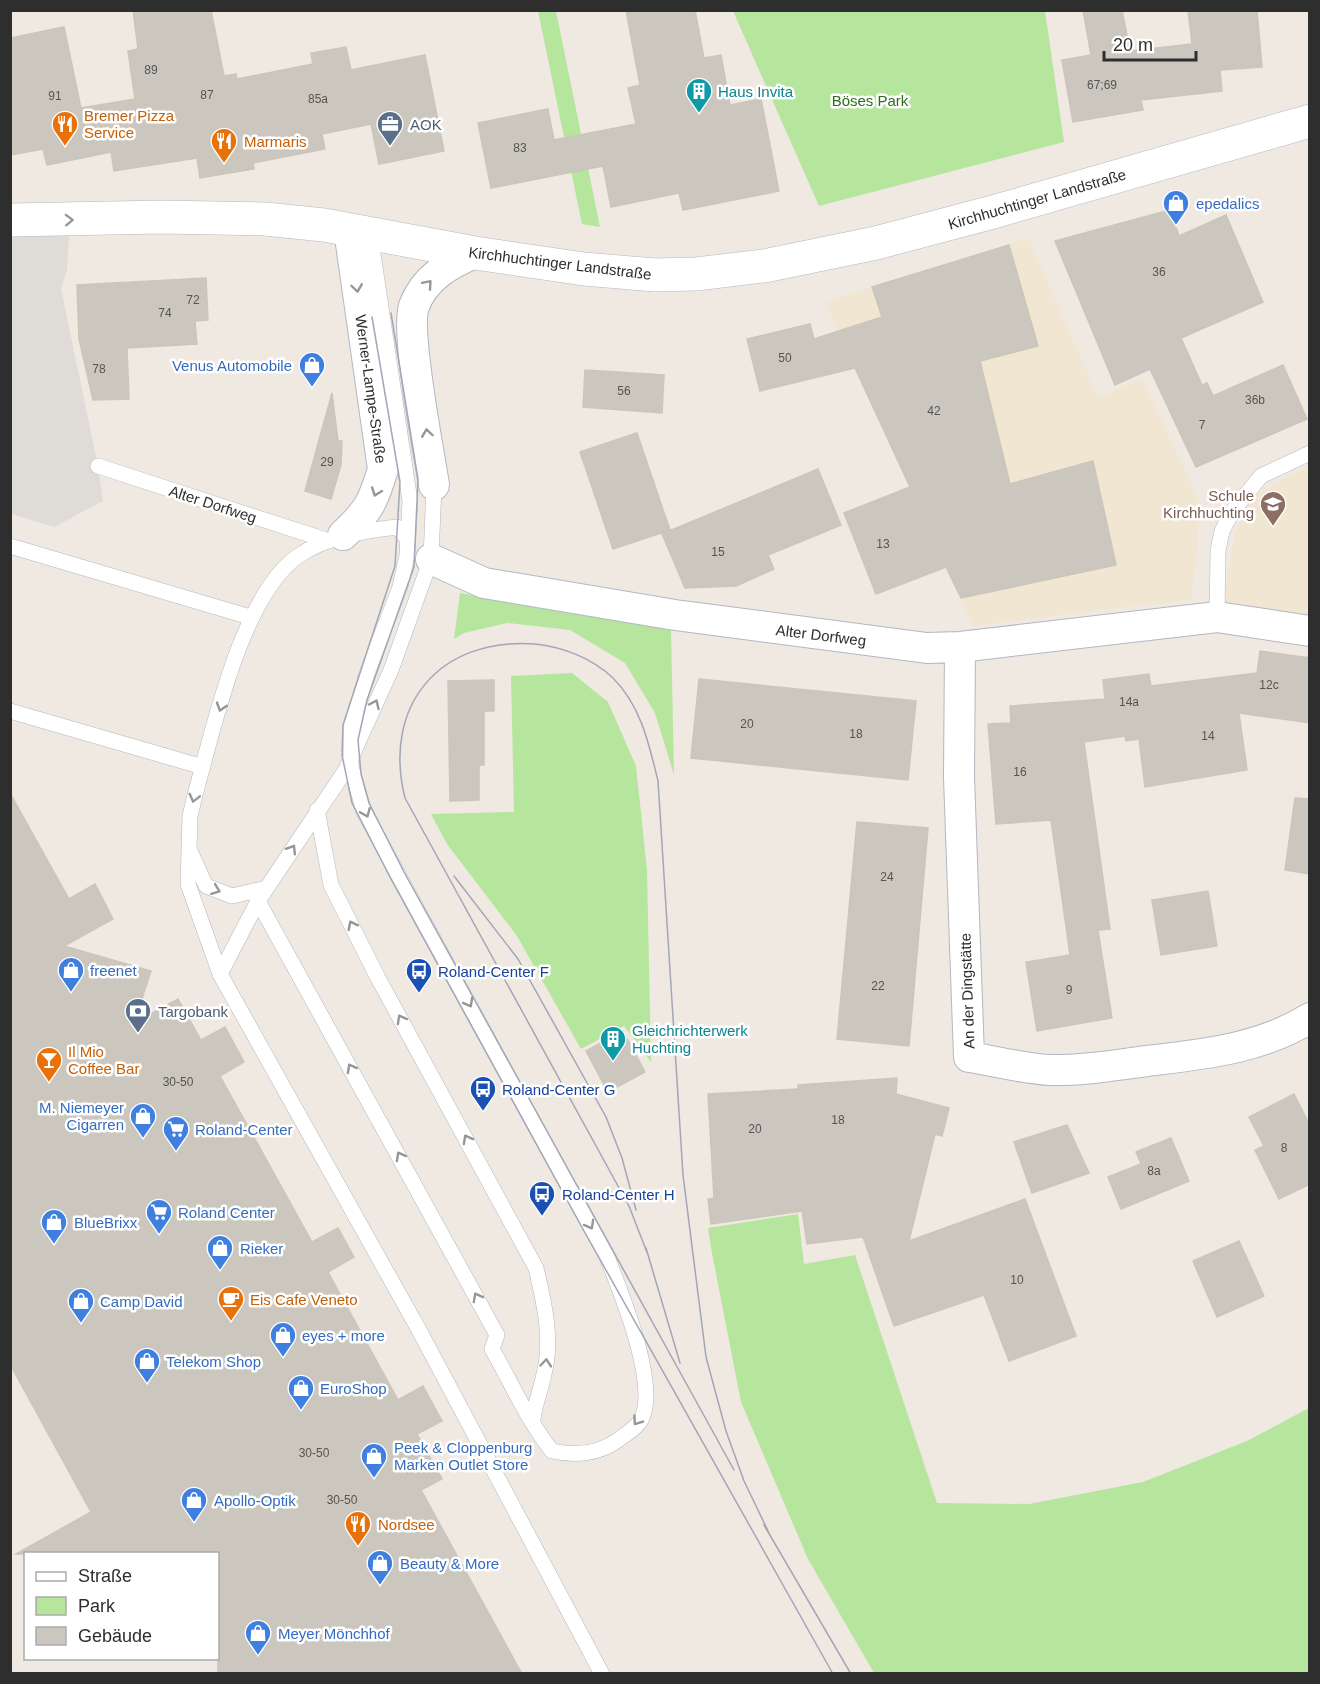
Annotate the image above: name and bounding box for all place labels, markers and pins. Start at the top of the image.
building icon: Haus Invita [684,76,714,114]
place label: Haus Invita [718,83,794,100]
place label: Bremer Pizza Service [84,107,175,141]
restaurant icon: Bremer Pizza Service [50,109,80,147]
office icon: AOK [375,109,405,147]
place label: AOK [410,116,442,133]
restaurant icon: Marmaris [209,126,239,164]
place label: Marmaris [244,133,307,150]
shop icon: epedalics [1161,188,1191,226]
place label: epedalics [1196,195,1259,212]
shop icon: Venus Automobile [297,350,327,388]
place label: Venus Automobile [172,357,292,374]
place label: Schule Kirchhuchting [1163,487,1254,521]
school or university icon: Schule Kirchhuchting [1258,489,1288,527]
shop icon: freenet [56,955,86,993]
bus stop icon: Roland-Center F [404,956,434,994]
place label: freenet [90,962,138,979]
place label: Roland-Center F [438,963,549,980]
bank icon: Targobank [123,996,153,1034]
place label: Targobank [158,1003,229,1020]
place label: Gleichrichterwerk Huchting [632,1022,748,1056]
building icon: Gleichrichterwerk Huchting [598,1024,628,1062]
place label: Il Mio Coffee Bar [68,1043,139,1077]
bar icon: Il Mio Coffee Bar [34,1045,64,1083]
bus stop icon: Roland-Center G [468,1074,498,1112]
place label: Roland-Center G [502,1081,615,1098]
place label: M. Niemeyer Cigarren [39,1099,124,1133]
shop icon: M. Niemeyer Cigarren [128,1101,158,1139]
supermarket icon: Roland-Center [161,1114,191,1152]
place label: Roland-Center [195,1121,293,1138]
bus stop icon: Roland-Center H [527,1179,557,1217]
place label: Roland-Center H [562,1186,675,1203]
supermarket icon: Roland Center [144,1197,174,1235]
place label: Roland Center [178,1204,275,1221]
shop icon: BlueBrixx [39,1207,69,1245]
place label: BlueBrixx [74,1214,138,1231]
shop icon: Rieker [205,1233,235,1271]
place label: Rieker [240,1240,283,1257]
cafe icon: Eis Cafe Veneto [216,1284,246,1322]
shop icon: Camp David [66,1286,96,1324]
place label: Eis Cafe Veneto [250,1291,358,1308]
place label: Camp David [100,1293,183,1310]
shop icon: eyes + more [268,1320,298,1358]
place label: eyes + more [302,1327,385,1344]
shop icon: Telekom Shop [132,1346,162,1384]
place label: Telekom Shop [166,1353,261,1370]
shop icon: EuroShop [286,1373,316,1411]
place label: EuroShop [320,1380,387,1397]
place label: Peek & Cloppenburg Marken Outlet Store [394,1439,532,1473]
shop icon: Peek & Cloppenburg Marken Outlet Store [359,1441,389,1479]
shop icon: Apollo-Optik [179,1485,209,1523]
place label: Apollo-Optik [214,1492,296,1509]
restaurant icon: Nordsee [343,1509,373,1547]
place label: Nordsee [378,1516,435,1533]
shop icon: Beauty & More [365,1548,395,1586]
place label: Beauty & More [400,1555,499,1572]
shop icon: Meyer Mönchhof [243,1618,273,1656]
place label: Meyer Mönchhof [278,1625,391,1642]

